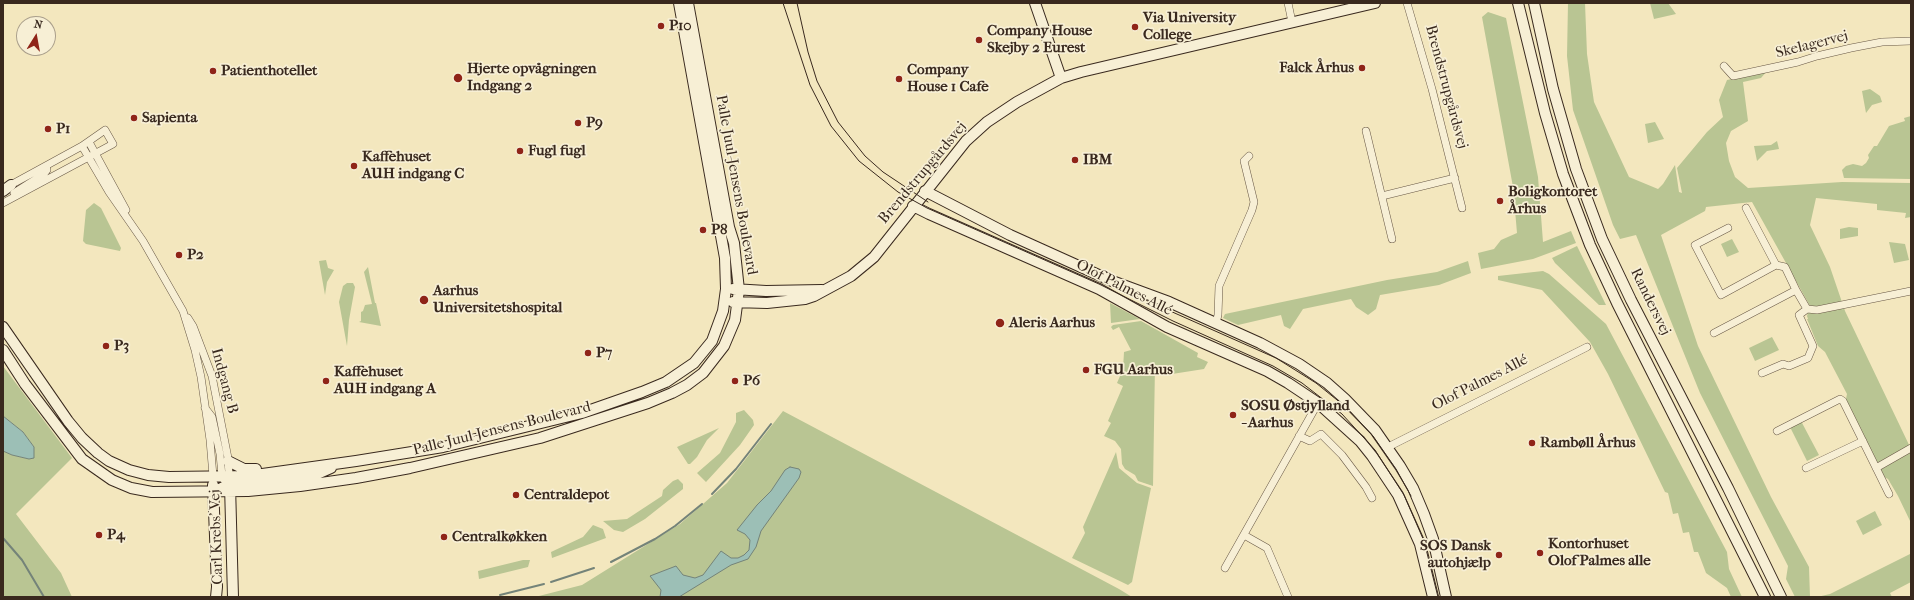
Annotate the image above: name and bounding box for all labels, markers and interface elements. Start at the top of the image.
place label: Via University College [1143,9,1236,44]
north arrow [16,16,56,56]
place label: P10 [669,17,692,35]
text: N [33,18,44,32]
marker: P10 [656,21,666,31]
place label: Company House Skejby 2 Eurest [987,22,1092,57]
marker: Via University College [1130,22,1140,32]
street label: Brendstrupgårdsvej [1421,23,1471,151]
street label: Skelagervej [1774,27,1850,63]
marker: Company House Skejby 2 Eurest [974,35,984,45]
place label: Falck Århus [1279,59,1354,77]
place label: Hjerte opvågningen Indgang 2 [467,60,596,95]
place label: Company House 1 Cafe [907,61,989,96]
place label: Patienthotellet [221,62,317,80]
marker: Falck Århus [1357,63,1367,73]
marker: Patienthotellet [208,66,218,76]
marker: Hjerte opvågningen Indgang 2 [452,72,464,84]
marker: Company House 1 Cafe [894,74,904,84]
street label: Palle Juul-Jensens Boulevard [711,94,761,276]
place label: Sapienta [142,109,197,127]
marker: Sapienta [129,113,139,123]
place label: P9 [586,114,603,132]
marker: P9 [573,118,583,128]
street label: Brendstrupgårdsvej [875,118,971,228]
place label: P1 [56,120,70,138]
marker: P1 [43,124,53,134]
place label: Fugl fugl [528,142,586,160]
marker: Fugl fugl [515,146,525,156]
place label: Kaffehuset AUH indgang C [362,148,464,183]
place label: IBM [1083,151,1112,169]
marker: IBM [1070,155,1080,165]
marker: Kaffehuset AUH indgang C [349,161,359,171]
place label: Boligkontoret Århus [1508,183,1597,218]
marker: Boligkontoret Århus [1495,196,1505,206]
place label: P8 [711,221,728,239]
marker: P8 [698,225,708,235]
place label: P2 [187,246,204,264]
marker: P2 [174,250,184,260]
street label: Olof Palmes Allé [1073,256,1175,320]
street label: Randersvej [1626,265,1674,339]
place label: Aarhus Universitetshospital [433,282,562,317]
marker: Aarhus Universitetshospital [418,294,430,306]
place label: Aleris Aarhus [1009,314,1095,332]
marker: Aleris Aarhus [994,317,1006,329]
place label: P3 [114,337,129,355]
marker: P3 [101,341,111,351]
place label: P7 [596,344,612,362]
street label: Indgang B [207,346,241,416]
marker: P7 [583,348,593,358]
street label: Olof Palmes Allé [1429,351,1531,415]
place label: FGU Aarhus [1094,361,1173,379]
place label: Kaffehuset AUH indgang A [334,363,436,398]
marker: FGU Aarhus [1081,365,1091,375]
place label: P6 [743,372,760,390]
marker: Kaffehuset AUH indgang A [321,376,331,386]
marker: P6 [730,376,740,386]
place label: SOSU Østjylland - Aarhus [1241,397,1350,432]
street label: Palle Juul-Jensens Boulevard [411,398,593,460]
marker: SOSU Østjylland - Aarhus [1228,410,1238,420]
place label: Rambøll Århus [1540,434,1636,452]
marker: Rambøll Århus [1527,438,1537,448]
place label: Centraldepot [524,486,609,504]
street label: Carl Krebs' Vej [206,489,228,585]
marker: Centraldepot [511,490,521,500]
place label: P4 [107,526,125,544]
place label: Centralkøkken [452,528,547,546]
marker: P4 [94,530,104,540]
marker: Centralkøkken [439,532,449,542]
place label: Kontorhuset Olof Palmes alle [1548,535,1651,570]
place label: SOS Dansk autohjælp [1420,537,1491,572]
marker: Kontorhuset Olof Palmes alle [1535,548,1545,558]
marker: SOS Dansk autohjælp [1494,550,1504,560]

